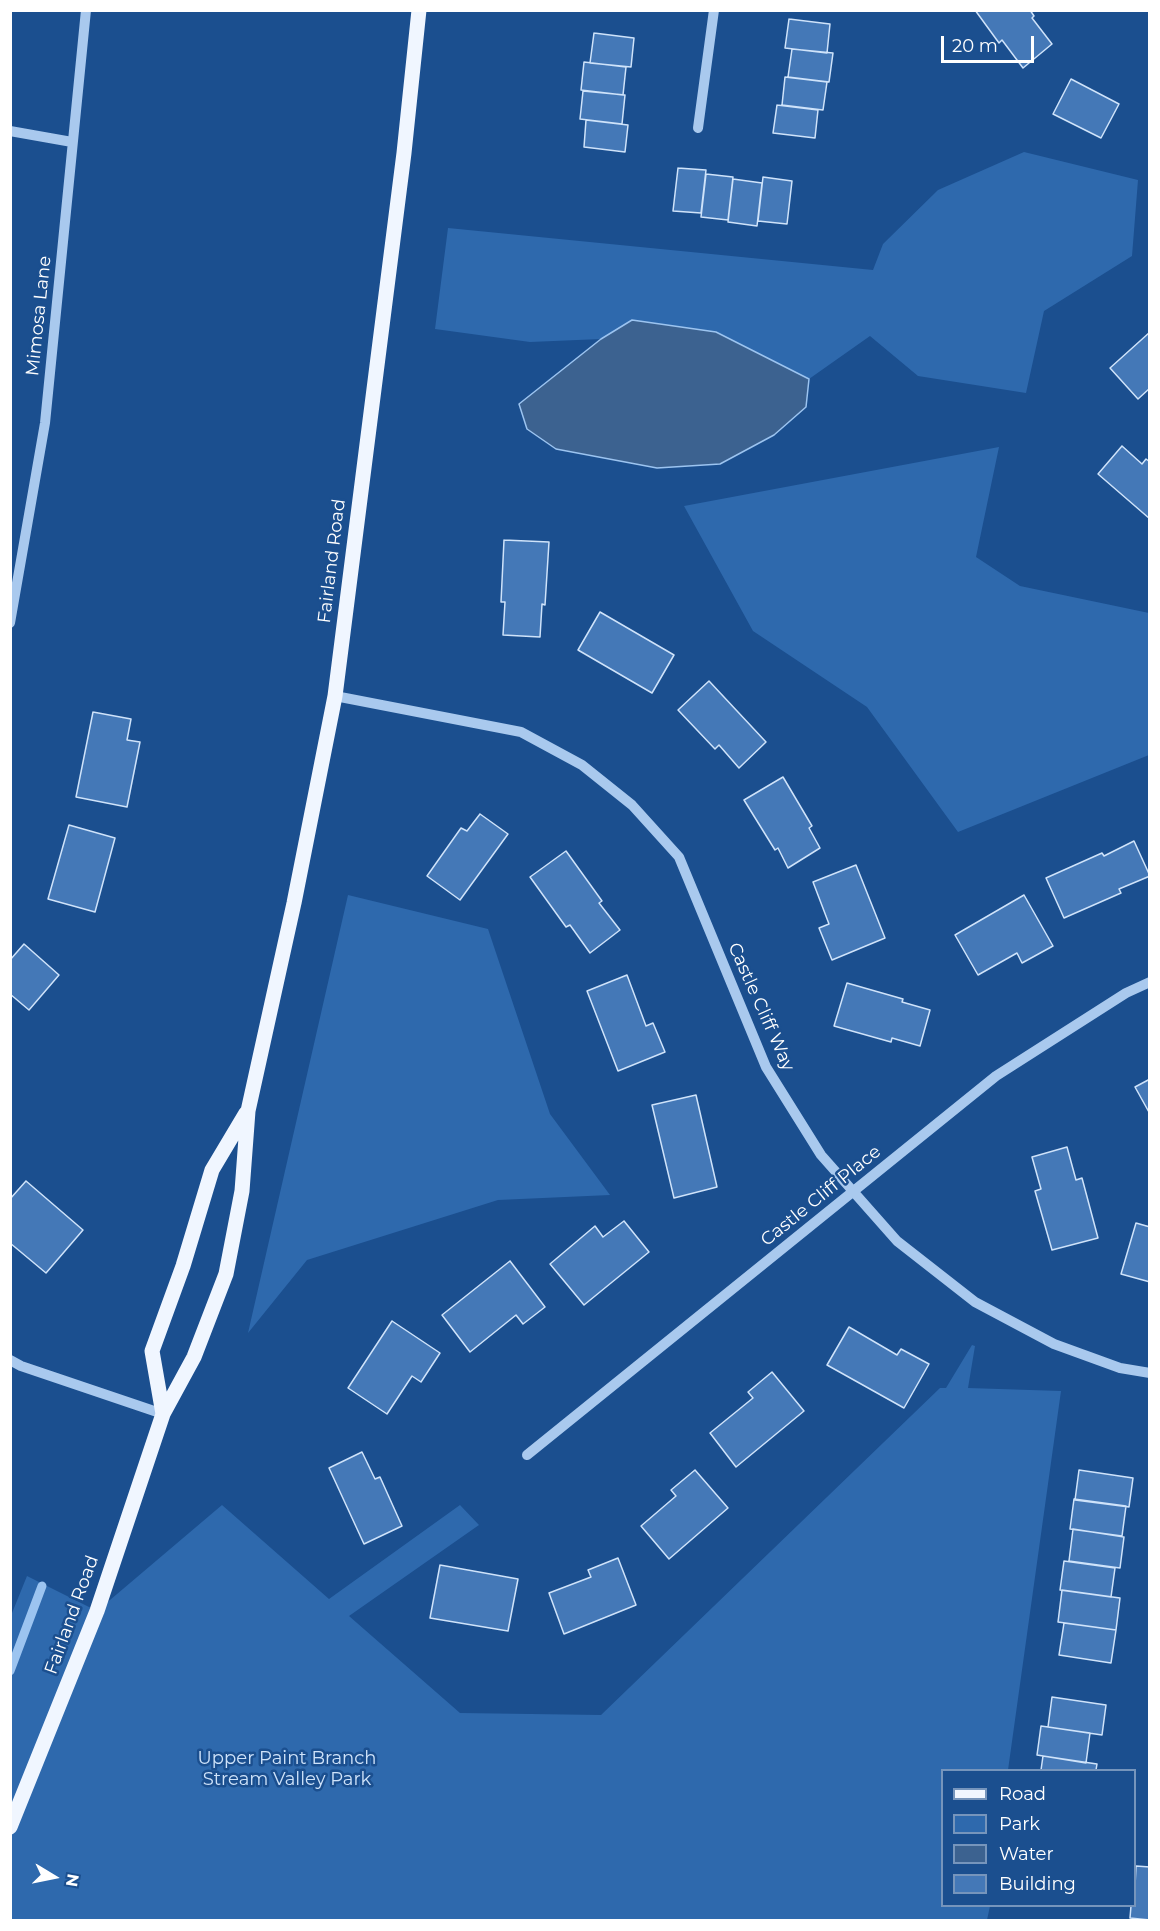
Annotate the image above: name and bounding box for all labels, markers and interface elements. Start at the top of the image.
scale bar [944,24,1037,62]
text: 20 m [952,35,998,57]
street label: Mimosa Lane [22,255,56,377]
street label: Fairland Road [314,498,350,624]
street label: Castle Cliff Way [723,939,799,1075]
street label: Castle Cliff Place [757,1141,885,1251]
street label: Fairland Road [40,1552,104,1678]
park label: Upper Paint Branch Stream Valley Park [198,1748,376,1790]
legend [941,1769,1136,1907]
text: Road [999,1783,1046,1805]
text: Park [999,1813,1040,1835]
text: Water [999,1843,1054,1865]
north arrow [24,1847,84,1907]
text: N [62,1872,83,1888]
text: Building [999,1873,1076,1895]

